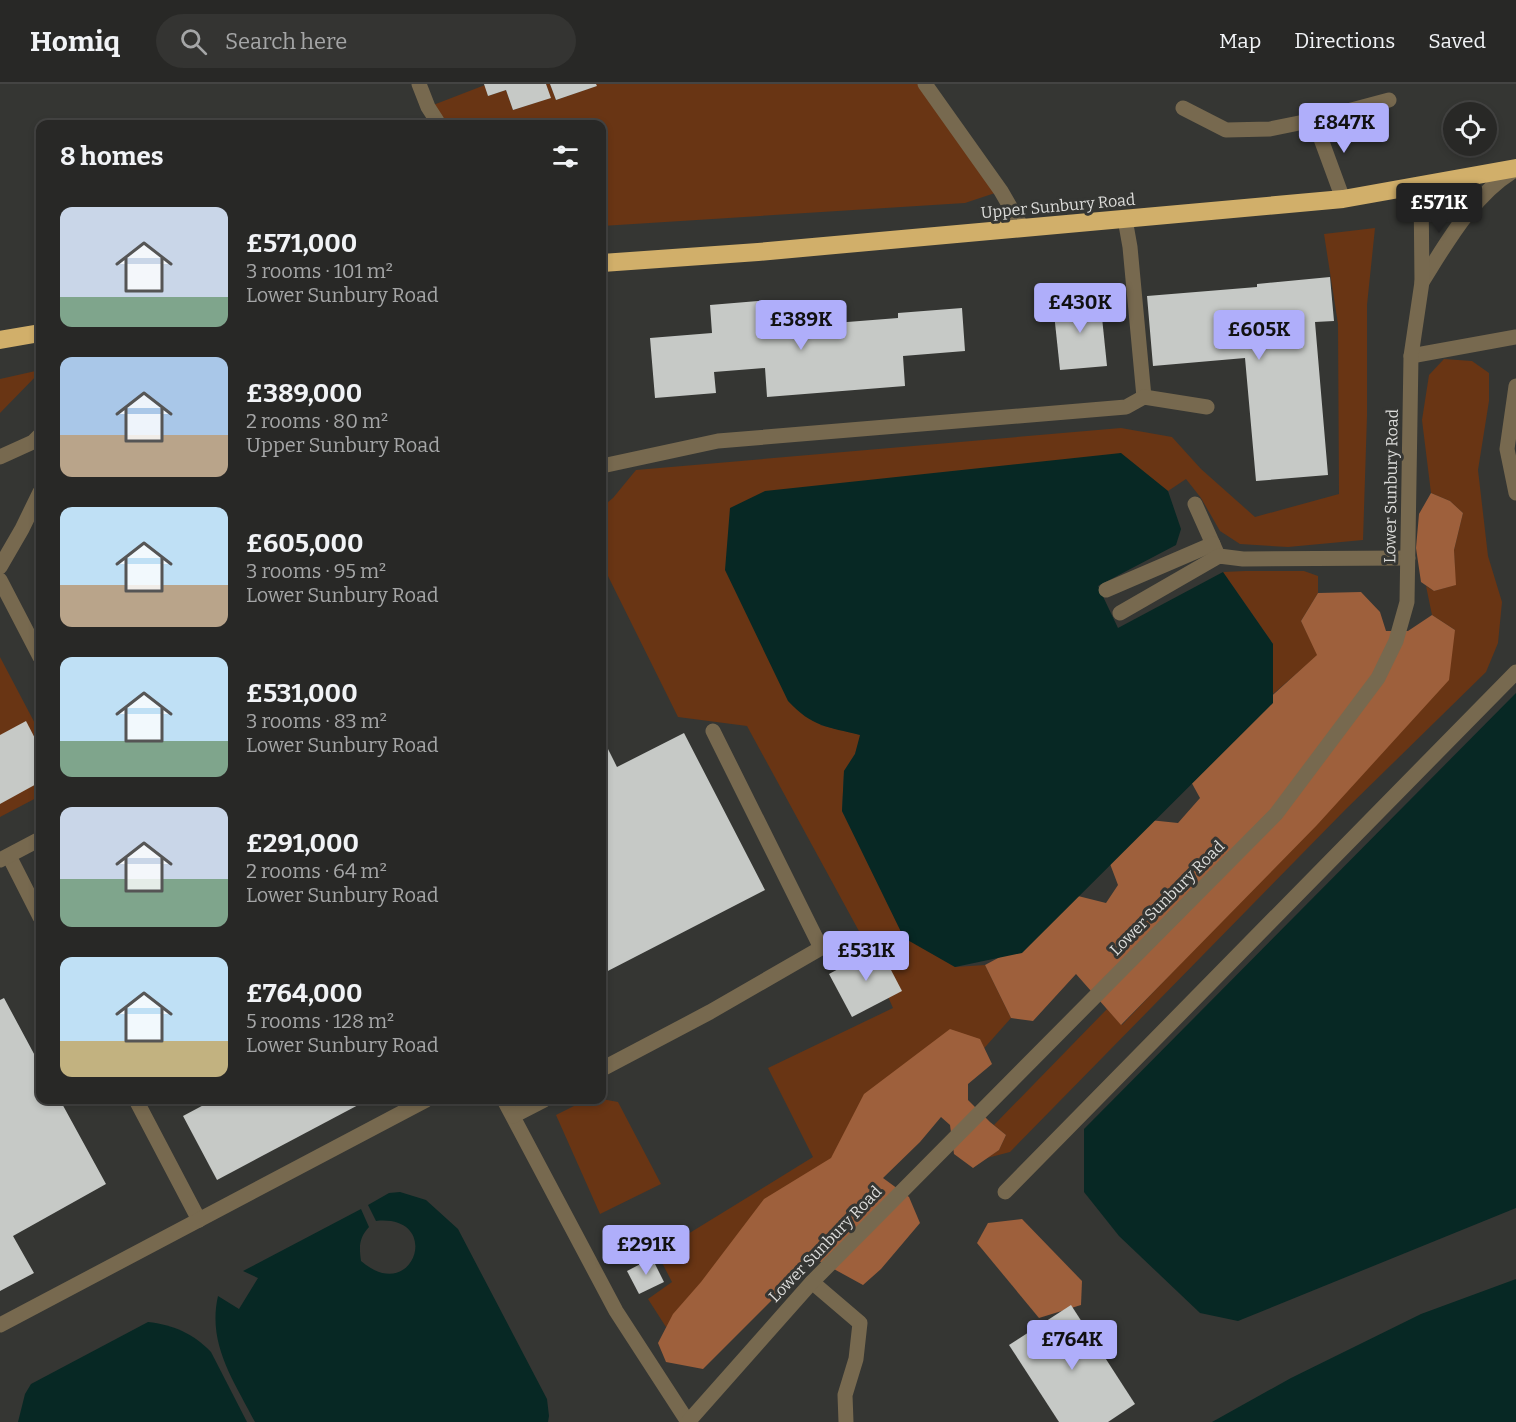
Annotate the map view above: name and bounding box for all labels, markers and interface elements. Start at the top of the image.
search box [156,14,576,68]
text: Homiq [30,25,120,58]
icon: search [177,25,210,58]
text: Search here [225,28,347,55]
text: Map [1219,28,1261,54]
text: Directions [1294,28,1395,54]
text: Saved [1428,28,1486,54]
map controls [1443,102,1497,156]
button: locate [1443,102,1497,156]
pin: £847K [1302,103,1386,154]
text: £847K [1313,110,1375,134]
icon: filters [549,140,582,173]
text: 8 homes [60,141,164,172]
pin: £571K [1397,183,1481,234]
street label: Upper Sunbury Road [980,190,1137,222]
text: £571K [1410,190,1468,214]
text: £571,000 [246,228,357,259]
icon: home [108,231,180,303]
text: 3 rooms · 101 m² [246,259,393,283]
text: Lower Sunbury Road [246,283,439,307]
pin: £430K [1038,283,1122,334]
text: £430K [1048,290,1112,314]
pin: £389K [759,300,843,351]
text: £389K [770,307,832,331]
pin: £605K [1217,310,1301,361]
text: £605K [1228,317,1290,341]
text: £389,000 [246,378,362,409]
icon: home [108,381,180,453]
street label: Lower Sunbury Road [1380,408,1402,563]
text: 2 rooms · 80 m² [246,409,388,433]
text: Upper Sunbury Road [246,433,440,457]
text: £605,000 [246,528,363,559]
icon: home [108,531,180,603]
text: 3 rooms · 95 m² [246,559,386,583]
text: Lower Sunbury Road [246,583,439,607]
text: £531,000 [246,678,358,709]
icon: home [108,681,180,753]
text: 3 rooms · 83 m² [246,709,387,733]
text: Lower Sunbury Road [246,733,439,757]
text: £291,000 [246,828,359,859]
icon: home [108,831,180,903]
street label: Lower Sunbury Road [1106,836,1229,959]
text: 2 rooms · 64 m² [246,859,387,883]
text: Lower Sunbury Road [246,883,439,907]
pin: £531K [824,931,908,982]
text: £531K [837,938,895,962]
text: £764,000 [246,978,363,1009]
icon: home [108,981,180,1053]
text: 5 rooms · 128 m² [246,1009,394,1033]
text: Lower Sunbury Road [246,1033,439,1057]
street label: Lower Sunbury Road [765,1182,886,1306]
pin: £291K [604,1225,688,1276]
text: £291K [616,1232,676,1256]
pin: £764K [1030,1320,1114,1371]
text: £764K [1041,1327,1103,1351]

